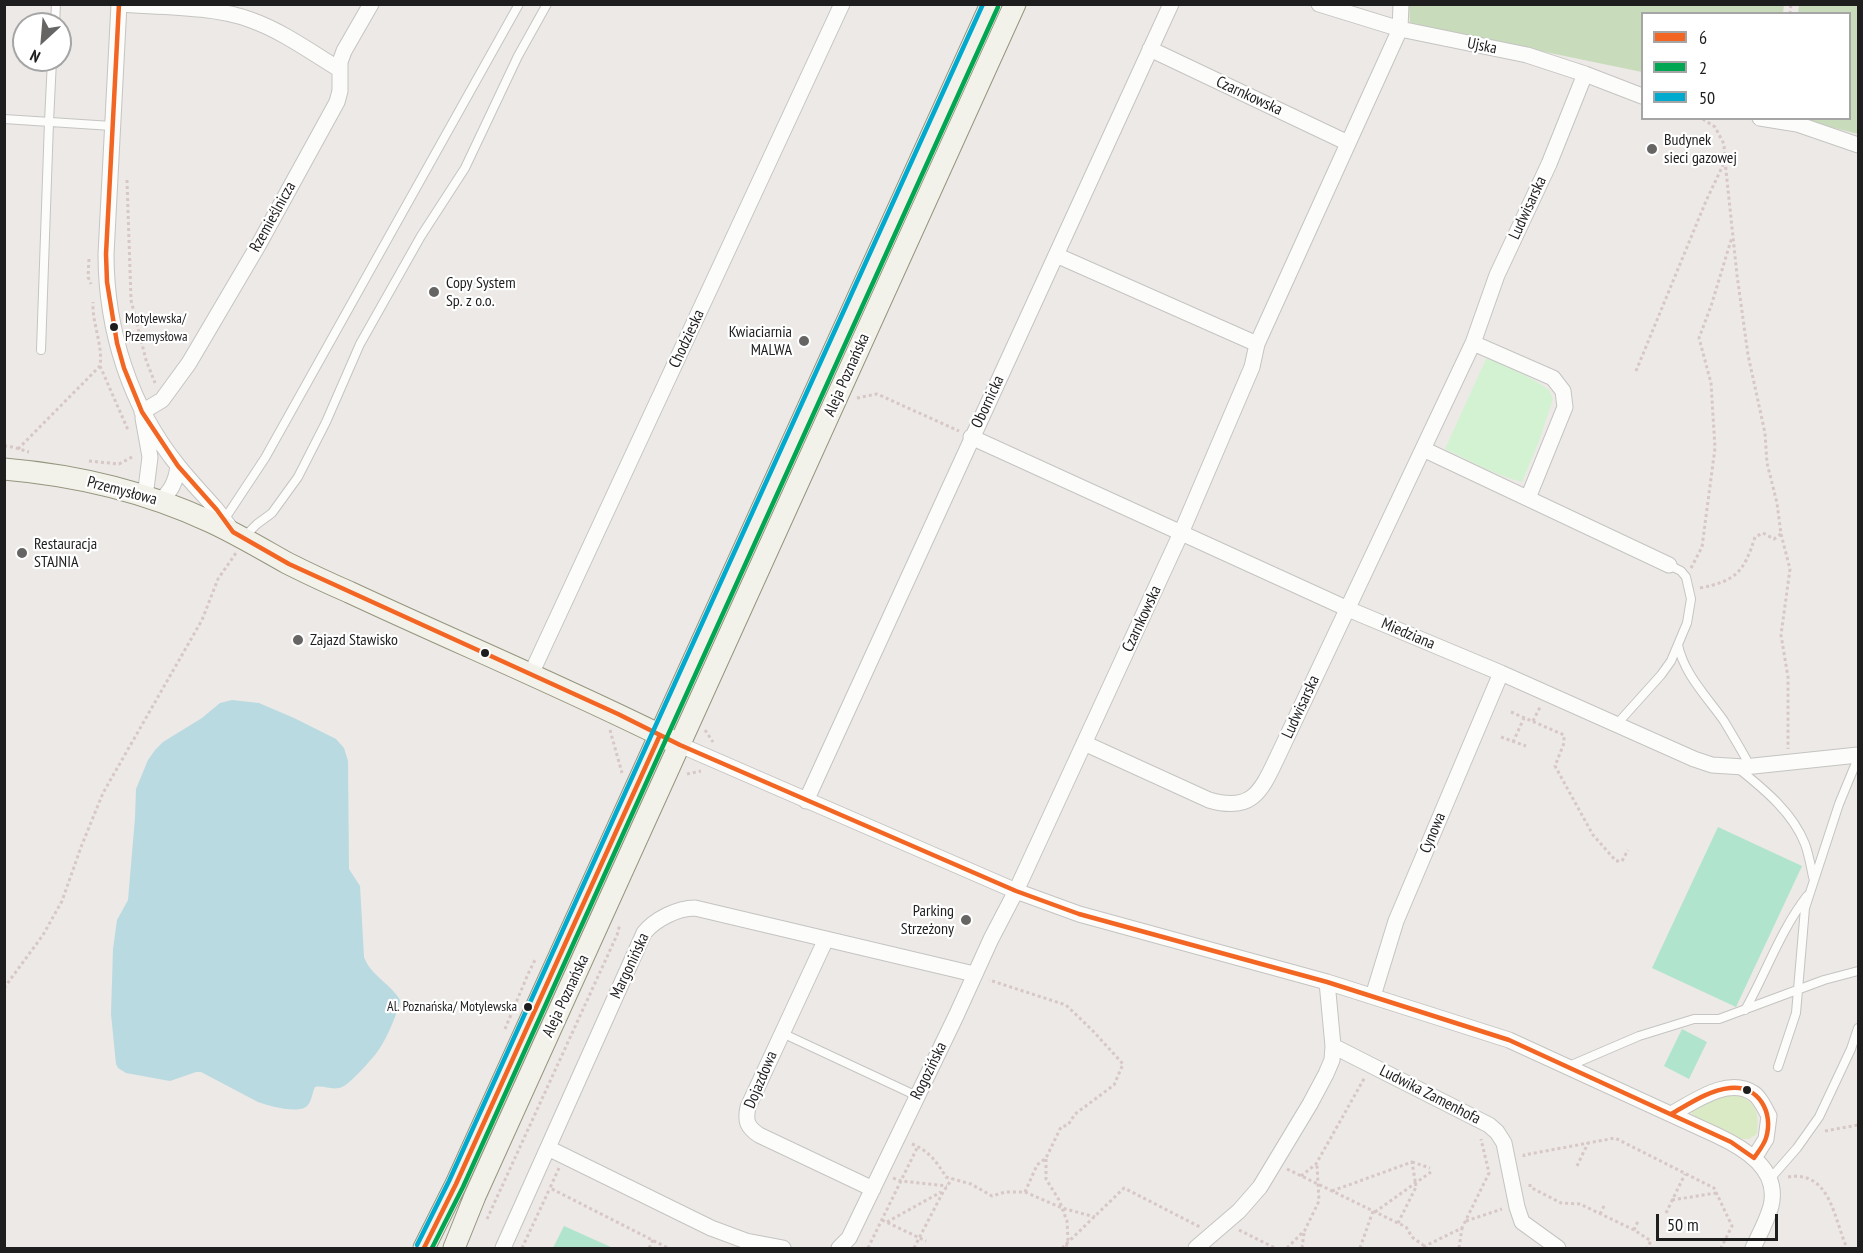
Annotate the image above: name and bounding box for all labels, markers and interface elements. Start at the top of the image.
north arrow [12,12,72,72]
legend [1641,12,1851,120]
text: 6 [1699,26,1707,49]
street label: Ujska [1466,34,1498,58]
text: N [27,46,43,67]
text: 2 [1699,56,1707,79]
street label: Czarnkowska [1213,72,1285,120]
text: 50 [1699,86,1715,109]
place label: Budynek sieci gazowej [1664,130,1737,168]
marker: Budynek sieci gazowej [1645,142,1659,156]
street label: Ludwisarska [1505,173,1551,243]
street label: Rzemieślnicza [246,179,300,255]
place label: Copy System Sp. z o.o. [446,273,516,311]
marker: Copy System Sp. z o.o. [427,285,441,299]
street label: Chodzieska [665,307,709,371]
place label: Motylewska/ Przemysłowa [125,311,188,344]
marker: Motylewska/ Przemysłowa [108,321,120,333]
place label: Kwiaciarnia MALWA [729,322,792,360]
street label: Aleja Poznańska [820,331,874,419]
marker: Kwiaciarnia MALWA [797,334,811,348]
street label: Obornicka [968,373,1008,431]
street label: Przemysłowa [85,472,159,510]
place label: Restauracja STAJNIA [34,534,97,572]
marker: Restauracja STAJNIA [15,546,29,560]
street label: Czarnkowska [1118,583,1166,655]
street label: Miedziana [1378,614,1438,654]
place label: Zajazd Stawisko [310,630,398,650]
marker: Zajazd Stawisko [291,633,305,647]
unlabelled marker [479,647,491,659]
street label: Ludwisarska [1278,672,1324,742]
street label: Cynowa [1416,810,1450,856]
place label: Parking Strzeżony [901,901,954,939]
marker: Parking Strzeżony [959,913,973,927]
street label: Margonińska [606,930,654,1002]
street label: Aleja Poznańska [539,952,593,1040]
place label: Al. Poznańska/ Motylewska [387,999,517,1015]
marker: Al. Poznańska/ Motylewska [522,1001,534,1013]
street label: Rogozińska [907,1039,951,1103]
street label: Dojazdowa [740,1048,782,1112]
street label: Ludwika Zamenhofa [1376,1061,1484,1129]
unlabelled marker [1741,1084,1753,1096]
scale bar [1659,1202,1780,1240]
text: 50 m [1667,1213,1699,1236]

